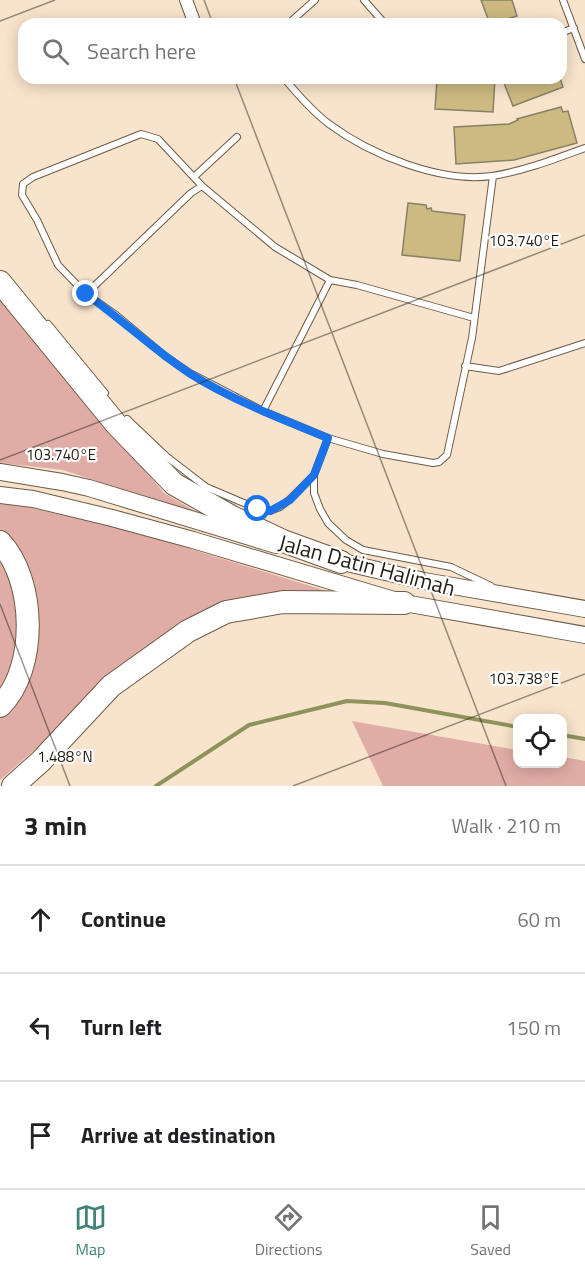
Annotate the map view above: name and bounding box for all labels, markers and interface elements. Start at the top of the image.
search box [18,18,567,84]
text: Search here [87,34,196,68]
icon: search [39,35,72,68]
text: 103.740°E [489,229,559,252]
route end [72,280,98,306]
text: 103.740°E [26,443,96,466]
route start [244,495,270,521]
street label: Jalan Datin Halimah [275,525,459,605]
text: 103.738°E [489,667,559,690]
map controls [513,714,567,768]
button: locate [513,714,567,768]
text: 1.488°N [37,745,93,768]
text: 3 min [24,806,87,845]
text: Walk · 210 m [452,810,561,841]
text: Continue [81,902,166,936]
icon: ahead [24,903,57,936]
text: 60 m [517,904,561,935]
text: Turn left [81,1010,162,1044]
icon: left [24,1011,57,1044]
text: 150 m [506,1012,561,1043]
text: Arrive at destination [81,1118,276,1152]
icon: arrive [24,1119,57,1152]
tab: Map [74,1201,107,1261]
tab: Directions [255,1201,323,1261]
tab: Saved [470,1201,511,1261]

